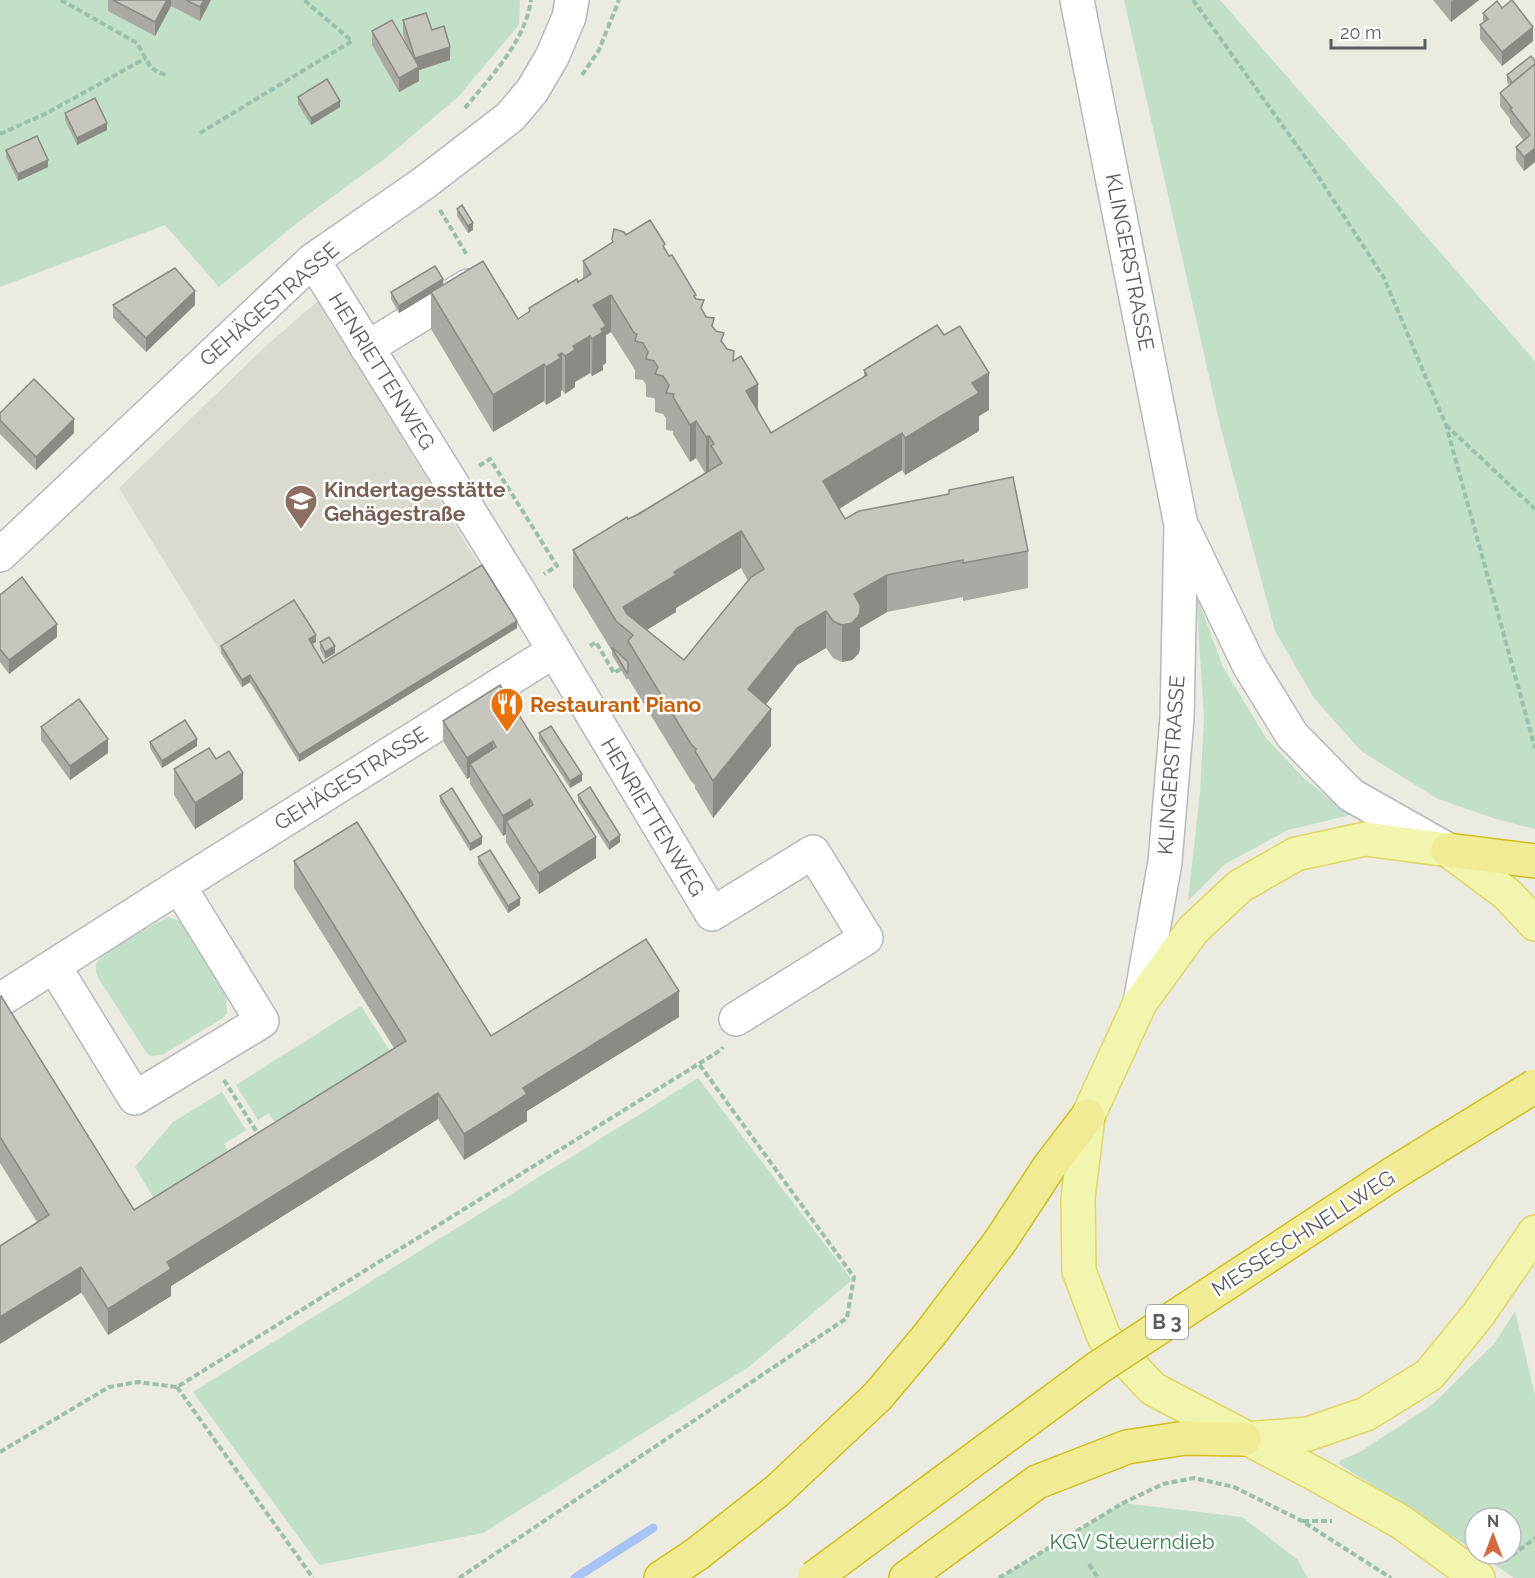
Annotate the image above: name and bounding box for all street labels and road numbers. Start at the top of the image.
street label: KLINGERSTRASSE [1101,171,1159,353]
street label: GEHÄGESTRASSE [194,237,344,371]
street label: HENRIETTENWEG [324,288,440,454]
street label: KLINGERSTRASSE [1152,674,1190,856]
street label: GEHÄGESTRASSE [270,721,432,835]
street label: HENRIETTENWEG [596,733,710,901]
street label: MESSESCHNELLWEG [1207,1165,1399,1301]
road number: B 3 [1146,1305,1188,1339]

